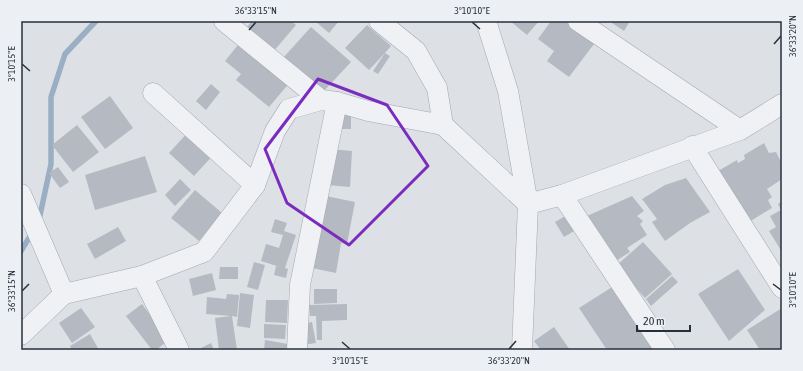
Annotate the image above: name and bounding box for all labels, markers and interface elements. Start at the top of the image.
text: 36°33'15"N [235,5,277,16]
text: 3°10'10"E [454,5,490,16]
text: 36°33'20"N [787,15,798,57]
text: 3°10'15"E [6,46,17,82]
text: 36°33'15"N [6,270,17,312]
text: 3°10'10"E [787,272,798,308]
scale bar [637,307,690,333]
text: 20 m [643,314,665,328]
text: 3°10'15"E [332,355,368,366]
text: 36°33'20"N [488,355,530,366]

